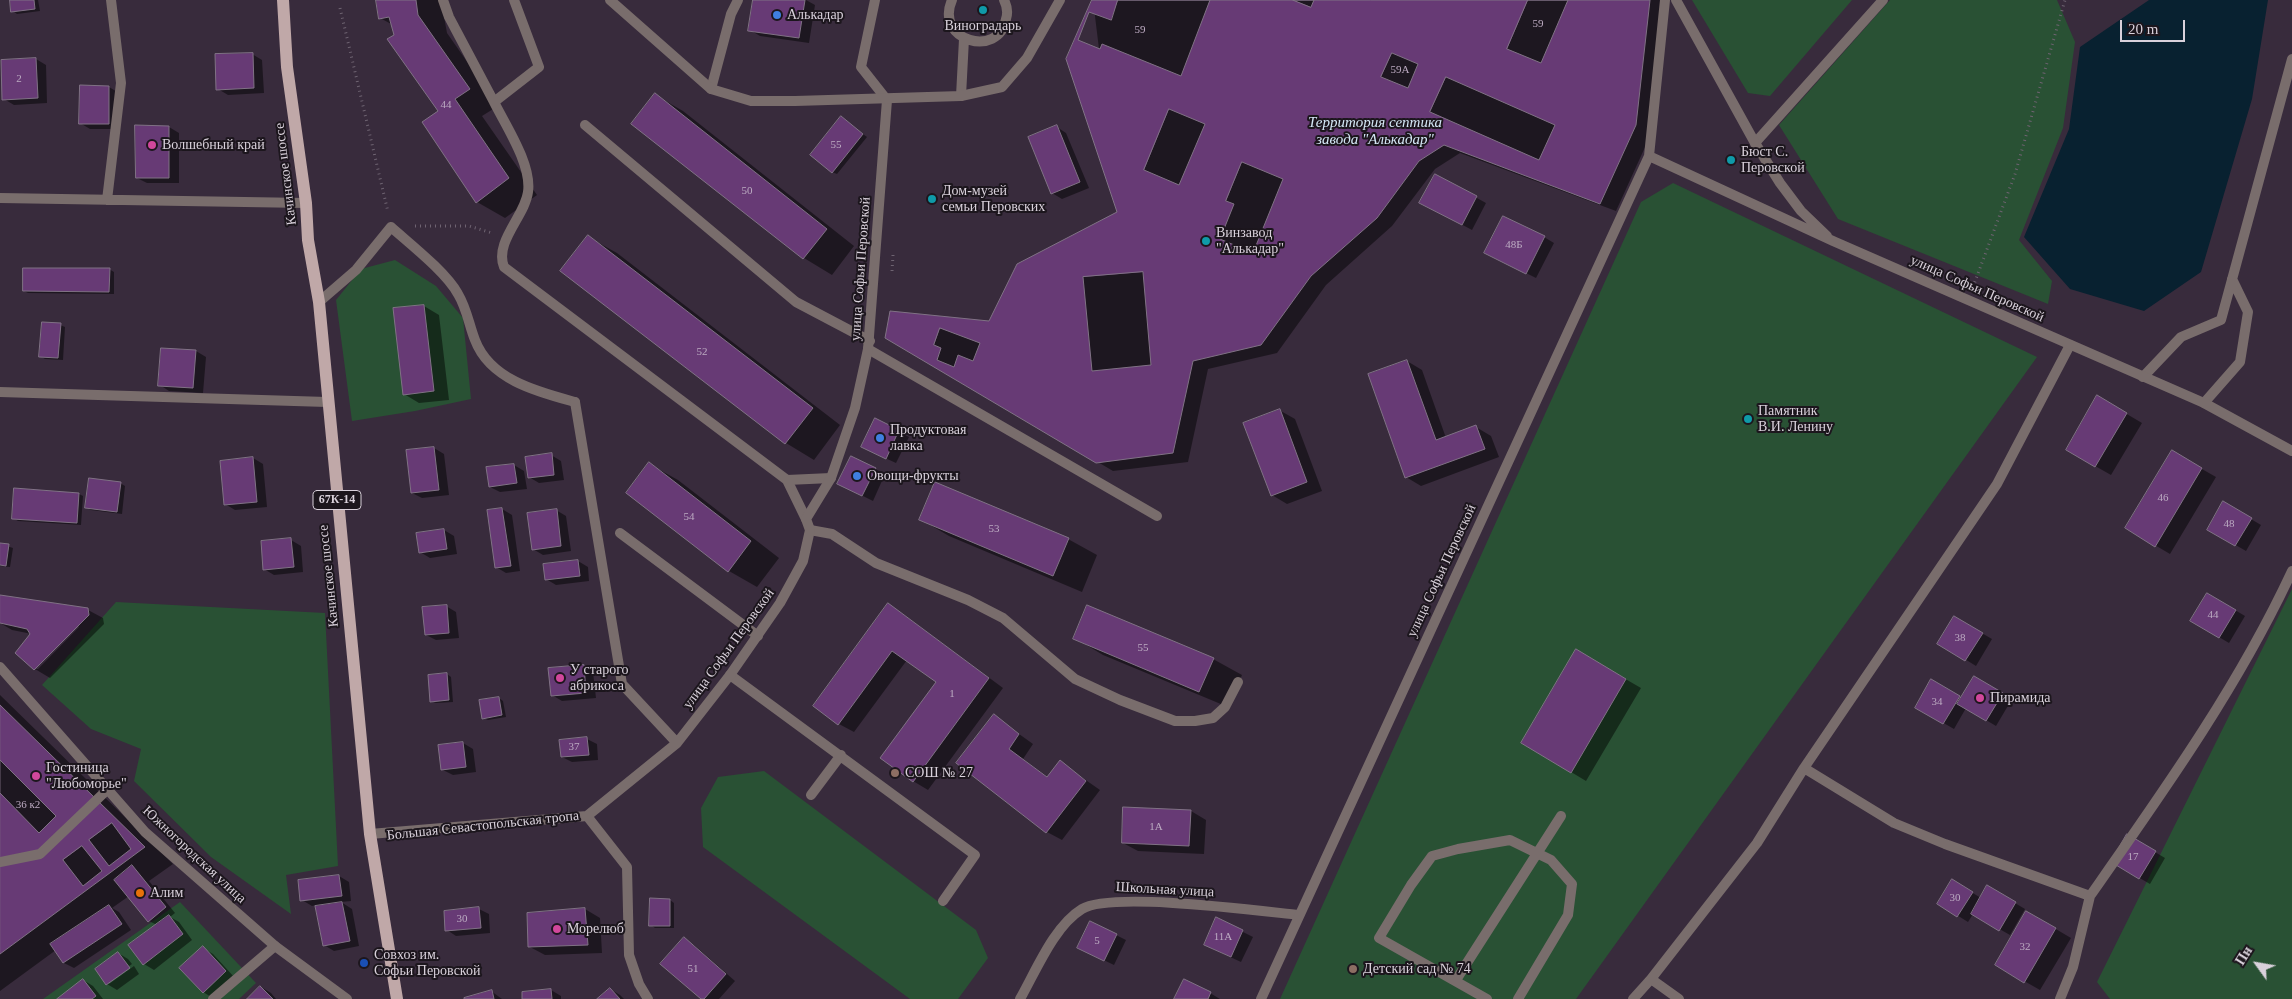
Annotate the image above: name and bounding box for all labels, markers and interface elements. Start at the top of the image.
marker: Виноградарь [977,4,989,16]
place label: Алькадар [787,7,844,23]
marker: Алькадар [771,9,783,21]
scale bar [2122,10,2187,42]
house number: 59 [1532,17,1544,31]
place label: Виноградарь [944,18,1021,34]
text: 20 m [2128,21,2158,37]
house number: 59 [1134,23,1146,37]
house number: 59А [1391,63,1409,77]
house number: 2 [16,72,22,86]
house number: 44 [441,98,452,112]
water label: Территория септика завода "Алькадар" [1308,114,1442,149]
street label: Качинское шоссе [271,122,301,226]
place label: Волшебный край [162,137,265,153]
house number: 55 [830,138,841,152]
marker: Волшебный край [146,139,158,151]
place label: Бюст С. Перовской [1741,144,1805,176]
marker: Бюст С. Перовской [1725,154,1737,166]
place label: Дом-музей семьи Перовских [942,183,1045,216]
house number: 50 [742,184,752,198]
marker: Дом-музей семьи Перовских [926,193,938,205]
street label: улица Софьи Перовской [848,196,874,342]
place label: Винзавод "Алькадар" [1216,225,1284,258]
marker: Винзавод "Алькадар" [1200,235,1212,247]
house number: 48Б [1505,238,1523,252]
street label: улица Софьи Перовской [1908,252,2046,326]
house number: 52 [696,345,708,359]
place label: Памятник В.И. Ленину [1758,403,1833,436]
marker: Памятник В.И. Ленину [1742,413,1754,425]
place label: Продуктовая лавка [890,422,966,454]
marker: Продуктовая лавка [874,432,886,444]
place label: Овощи-фрукты [867,468,959,484]
marker: Овощи-фрукты [851,470,863,482]
road number: 67К-14 [313,490,361,510]
house number: 46 [2158,491,2168,505]
street label: улица Софьи Перовской [1404,502,1480,640]
house number: 54 [684,510,694,524]
house number: 48 [2224,517,2234,531]
house number: 53 [989,522,1000,536]
street label: Качинское шоссе [315,524,343,628]
street label: улица Софьи Перовской [680,586,778,712]
house number: 44 [2208,608,2218,622]
house number: 38 [1954,631,1966,645]
house number: 55 [1138,641,1148,655]
place label: У старого абрикоса [570,662,629,694]
marker: У старого абрикоса [554,672,566,684]
house number: 1 [949,687,955,701]
place label: Пирамида [1990,690,2051,706]
marker: Пирамида [1974,692,1986,704]
house number: 34 [1931,695,1942,709]
house number: 37 [568,740,580,754]
place label: Гостиница "Любоморье" [46,760,127,792]
place label: СОШ № 27 [905,765,973,781]
marker: СОШ № 27 [889,767,901,779]
marker: Гостиница "Любоморье" [30,770,42,782]
house number: 36 к2 [16,798,40,812]
street label: Южногородская улица [139,803,249,907]
street label: Большая Севастопольская тропа [386,808,580,844]
house number: 1А [1149,820,1163,834]
house number: 17 [2128,850,2138,864]
street label: Школьная улица [1115,879,1215,901]
place label: Алим [150,885,183,901]
marker: Алим [134,887,146,899]
house number: 30 [1950,891,1960,905]
house number: 30 [457,912,468,926]
place label: Морелюб [567,921,624,937]
marker: Морелюб [551,923,563,935]
house number: 11А [1214,930,1232,944]
house number: 5 [1094,934,1100,948]
north arrow [2232,939,2282,989]
house number: 32 [2020,940,2030,954]
text: Пн [2232,944,2255,968]
place label: Совхоз им. Софьи Перовской [374,947,480,980]
marker: Совхоз им. Софьи Перовской [358,957,370,969]
place label: Детский сад № 74 [1363,961,1471,977]
house number: 51 [688,962,698,976]
marker: Детский сад № 74 [1347,963,1359,975]

